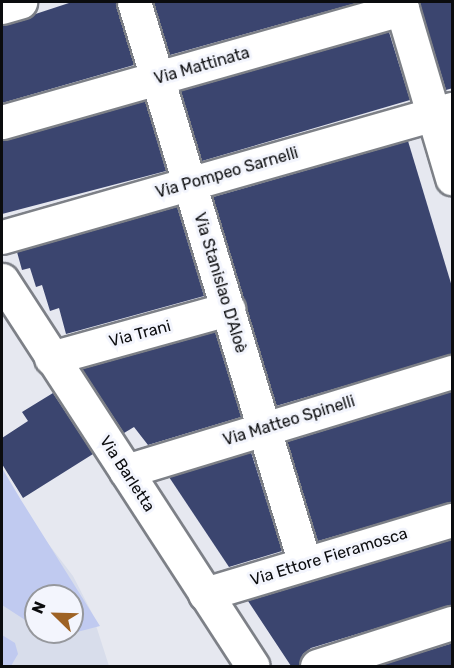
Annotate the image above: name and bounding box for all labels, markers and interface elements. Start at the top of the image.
street label: Via Mattinata [152,43,252,89]
street label: Via Pompeo Sarnelli [154,143,300,203]
street label: Via Stanislao D'Aloè [190,210,250,356]
street label: Via Trani [107,317,173,351]
street label: Via Matteo Spinelli [221,392,357,450]
street label: Via Barletta [95,432,159,516]
street label: Via Ettore Fieramosca [248,524,410,590]
north arrow [24,584,84,644]
text: N [28,599,50,617]

